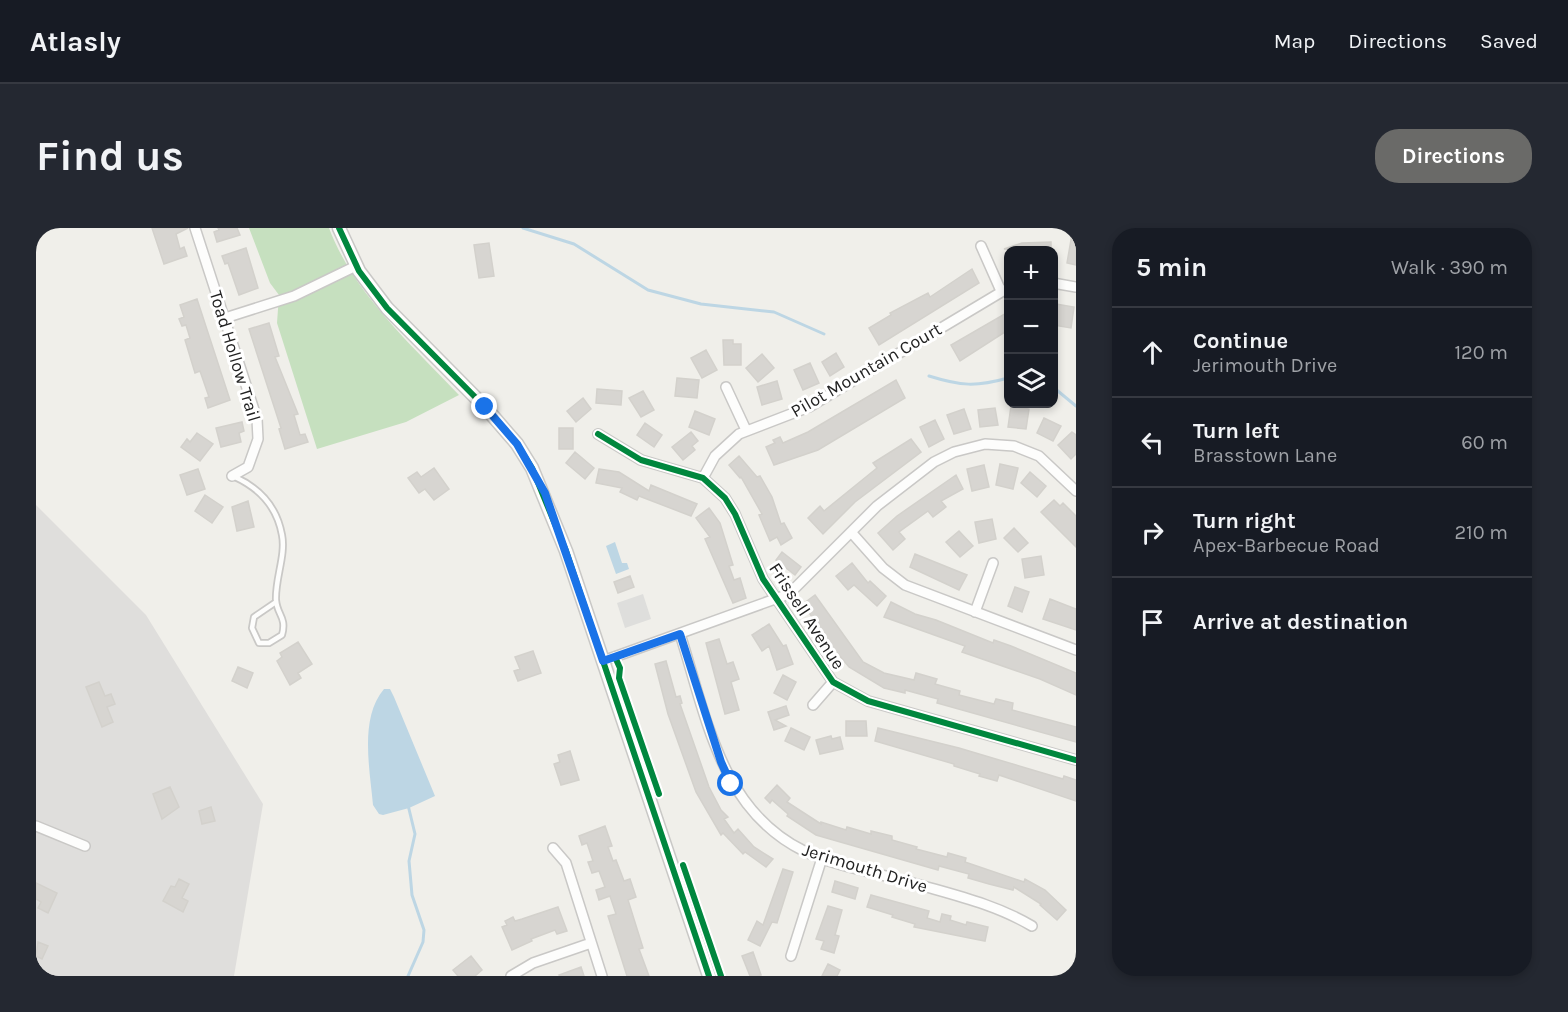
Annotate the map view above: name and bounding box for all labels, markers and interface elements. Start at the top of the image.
text: Atlasly [30,25,121,58]
text: Map [1274,29,1315,53]
text: Directions [1348,29,1447,53]
text: Saved [1480,29,1538,53]
button: Directions [1375,129,1532,183]
text: Find us [36,131,184,181]
map controls [1004,246,1058,408]
button: + [1004,246,1058,300]
text: 5 min [1136,252,1207,283]
text: Walk · 390 m [1391,256,1508,279]
street label: Toad Hollow Trail [205,288,265,424]
button: − [1004,300,1058,354]
street label: Pilot Mountain Court [787,318,945,422]
text: Continue [1193,328,1288,354]
icon: ahead [1136,336,1169,369]
text: 120 m [1454,341,1508,364]
button: layers [1004,354,1058,408]
text: Jerimouth Drive [1193,354,1337,377]
route end [471,393,497,419]
text: Turn left [1193,418,1280,444]
icon: left [1136,426,1169,459]
text: 60 m [1461,431,1508,454]
text: Brasstown Lane [1193,444,1337,467]
text: Turn right [1193,508,1296,534]
icon: right [1136,516,1169,549]
text: 210 m [1454,521,1508,544]
text: Apex-Barbecue Road [1193,534,1380,557]
street label: Frissell Avenue [764,558,850,674]
icon: arrive [1136,606,1169,639]
text: Arrive at destination [1193,609,1408,635]
route start [717,770,743,796]
street label: Jerimouth Drive [800,838,930,898]

